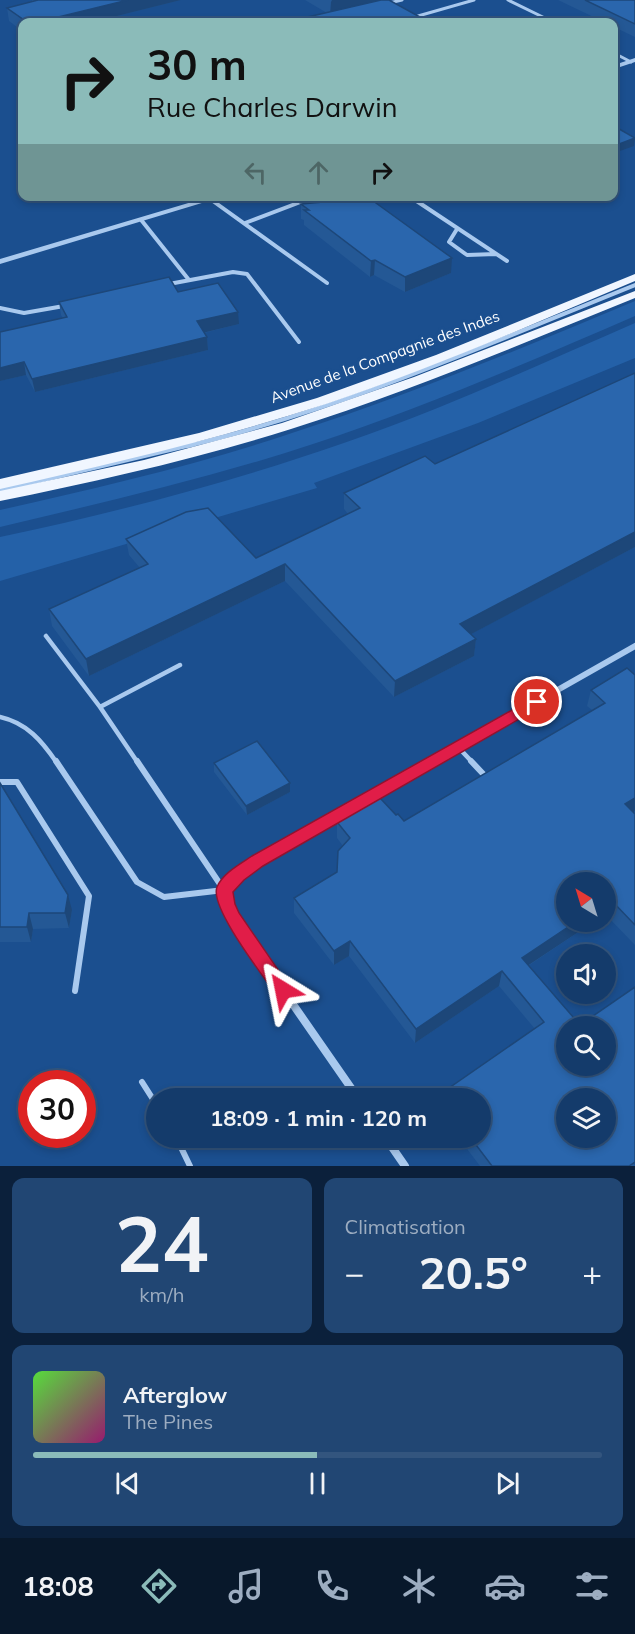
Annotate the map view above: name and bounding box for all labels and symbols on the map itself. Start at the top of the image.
street label: Avenue de la Compagnie des Indes [268,306,502,407]
pin [511,676,562,727]
north arrow [556,872,616,932]
position arrow [251,958,315,1022]
speed limit sign: 30 [18,1070,96,1148]

